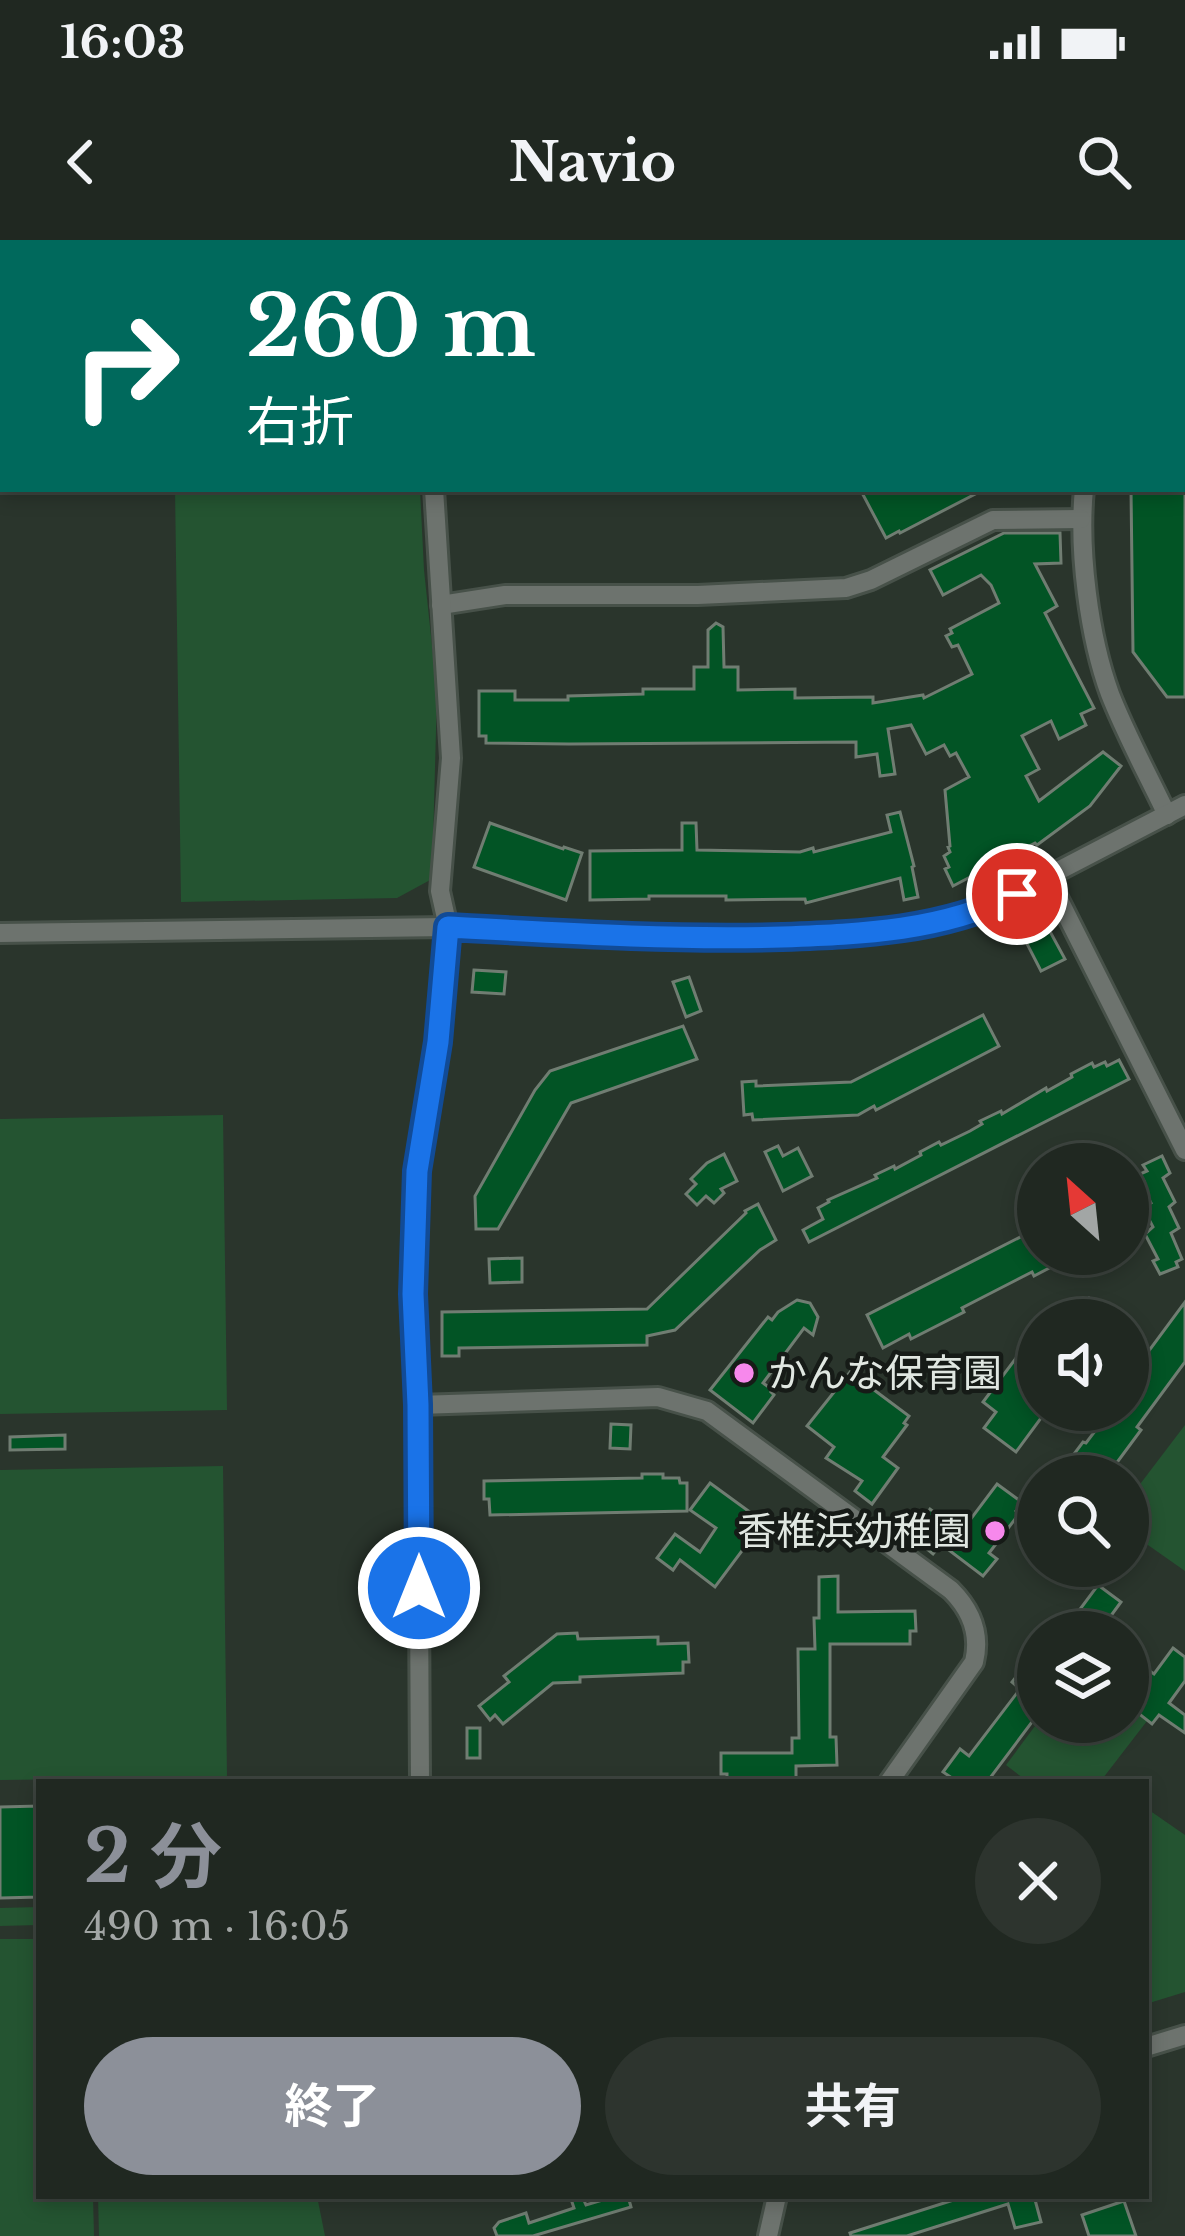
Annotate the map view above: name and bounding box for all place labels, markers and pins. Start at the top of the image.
pin [966,843,1068,945]
place label: かんな保育園 [768,1349,1002,1398]
marker: かんな保育園 [731,1360,757,1386]
place label: 香椎浜幼稚園 [737,1507,971,1556]
marker: 香椎浜幼稚園 [982,1518,1008,1544]

